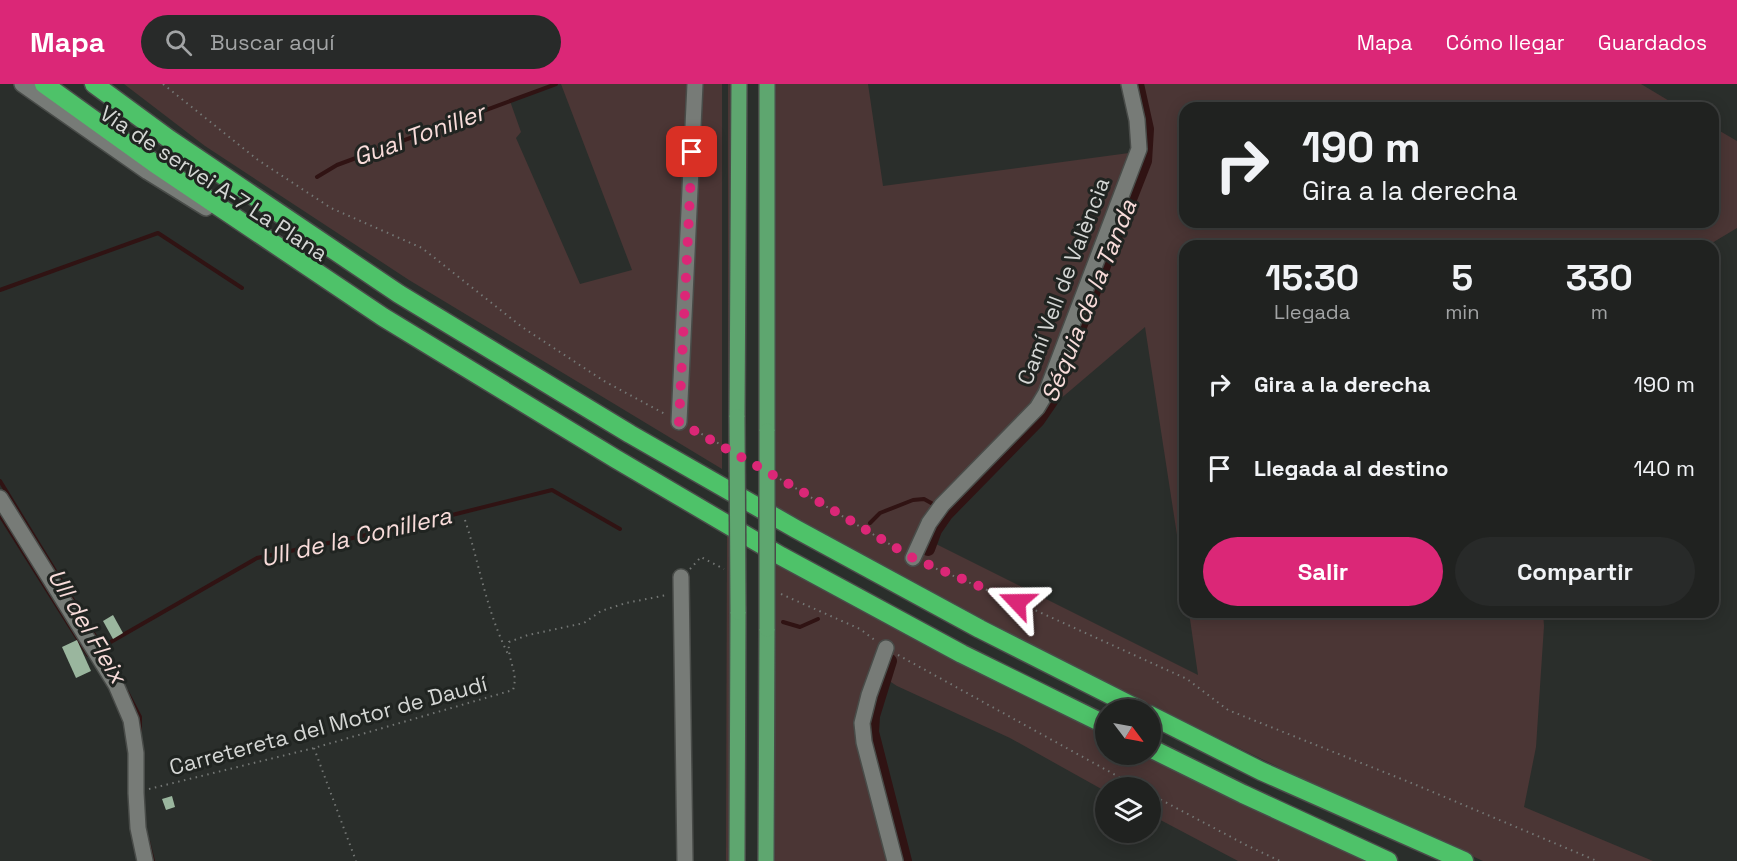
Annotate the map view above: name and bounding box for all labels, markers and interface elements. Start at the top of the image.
search box [141,15,561,69]
text: Mapa [30,24,105,60]
icon: search [162,26,195,59]
text: Buscar aquí [210,28,335,56]
text: Mapa [1357,29,1413,56]
text: Cómo llegar [1446,29,1565,56]
text: Guardados [1598,29,1707,56]
water label: Gual Toniller [349,95,492,173]
street label: Via de servei A-7 La Plana [95,99,334,267]
text: 190 m [1302,121,1421,174]
pin [666,126,717,177]
icon: right [1203,126,1281,204]
icon: arrive [675,135,708,168]
street label: Camí Vell de València [1011,173,1116,389]
text: Gira a la derecha [1302,173,1517,208]
water label: Séquia de la Tanda [1034,195,1143,407]
text: 15:30 [1265,255,1359,301]
text: 5 [1452,255,1473,301]
text: 330 [1566,255,1633,301]
text: Llegada [1274,299,1350,325]
text: min [1445,299,1480,325]
text: m [1591,299,1608,325]
icon: right [1203,368,1236,401]
text: Gira a la derecha [1254,370,1431,398]
text: 190 m [1634,370,1695,398]
icon: arrive [1203,452,1236,485]
text: Llegada al destino [1254,454,1448,482]
text: 140 m [1633,454,1695,482]
water label: Ull de la Conillera [257,499,454,574]
button: Salir [1203,537,1443,606]
button: Compartir [1455,537,1695,606]
water label: Ull del Fleix [41,563,135,691]
position arrow [985,570,1049,634]
street label: Carretereta del Motor de Daudí [166,669,490,781]
north arrow [1095,699,1161,765]
map controls [1095,699,1161,843]
button: layers [1095,777,1161,843]

